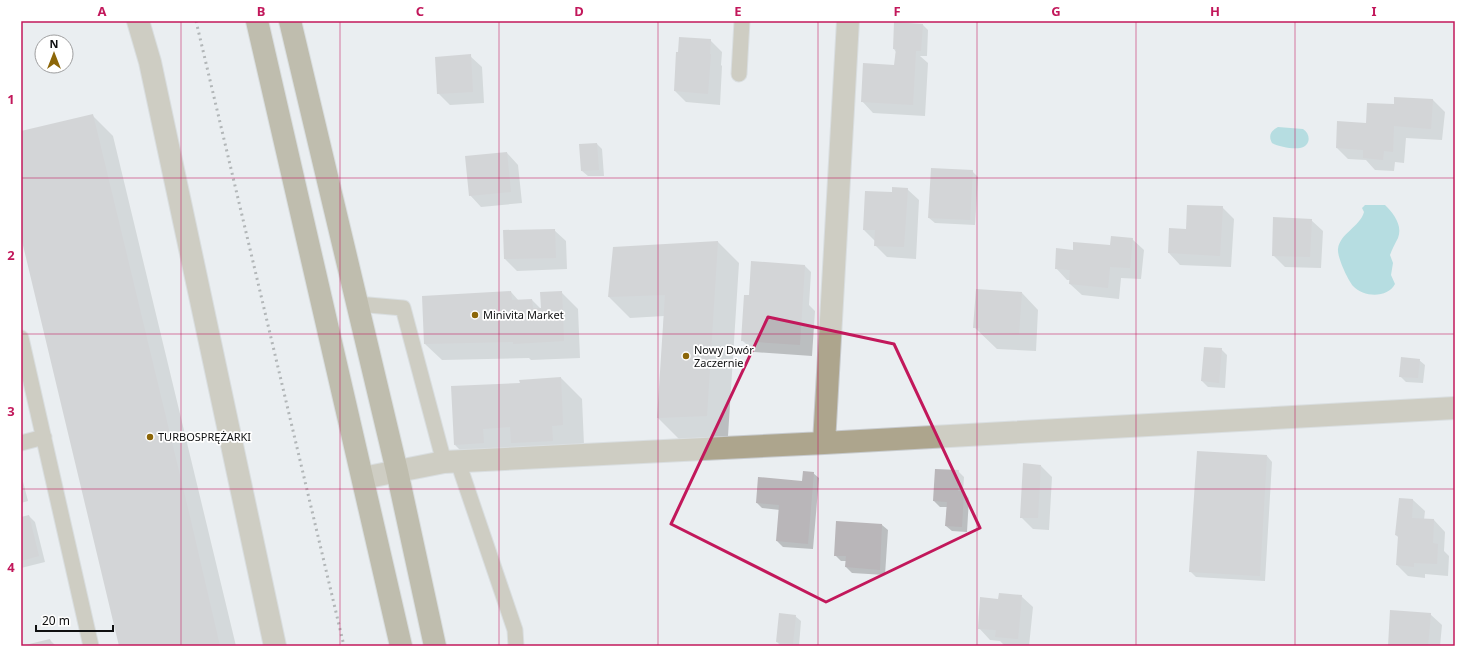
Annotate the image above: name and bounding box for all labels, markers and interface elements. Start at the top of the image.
text: A [98,2,107,20]
text: B [257,2,265,20]
text: C [416,2,424,20]
text: D [574,2,584,20]
text: E [734,2,742,20]
text: F [893,2,901,20]
text: G [1051,2,1061,20]
text: H [1210,2,1220,20]
text: I [1371,2,1377,20]
north arrow [34,34,74,74]
text: N [50,36,58,51]
text: 1 [7,90,15,108]
text: 2 [7,246,15,264]
place label: Minivita Market [483,307,564,322]
marker: Minivita Market [470,310,480,320]
place label: Nowy Dwór Zaczernie [694,342,754,370]
marker: Nowy Dwór Zaczernie [681,351,691,361]
text: 3 [7,402,15,420]
place label: TURBOSPRĘŻARKI [158,429,251,444]
marker: TURBOSPRĘŻARKI [145,432,155,442]
text: 4 [7,558,15,576]
scale bar [36,607,113,633]
text: 20 m [42,612,70,629]

